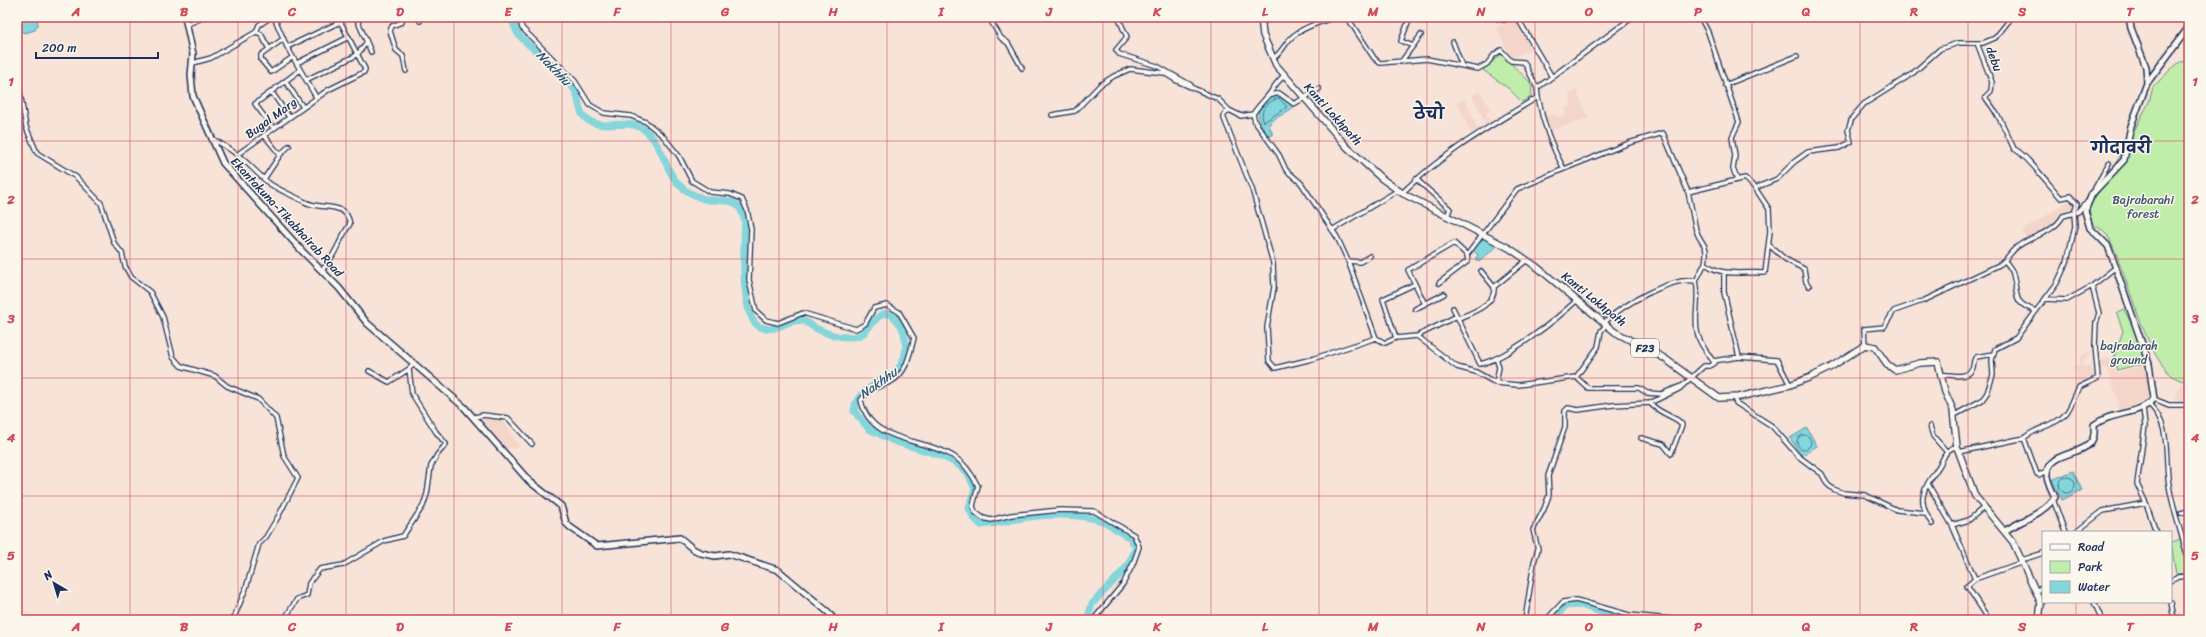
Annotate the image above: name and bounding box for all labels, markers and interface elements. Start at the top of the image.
text: A [71,0,80,23]
text: B [180,0,189,23]
text: C [287,0,297,23]
text: D [396,0,404,23]
text: E [504,0,513,23]
text: F [612,0,621,23]
text: G [720,0,730,23]
text: H [827,0,838,23]
text: I [937,0,945,23]
text: J [1045,0,1053,23]
text: K [1152,0,1162,23]
text: L [1262,0,1269,23]
text: M [1367,0,1379,23]
text: N [1475,0,1486,23]
text: O [1584,0,1594,23]
text: P [1694,0,1702,23]
text: Q [1801,0,1811,23]
text: R [1909,0,1918,23]
text: S [2017,0,2027,23]
text: T [2126,0,2135,23]
scale bar [36,34,158,60]
text: 200 m [42,37,76,59]
street label: debu [1979,43,2009,75]
water label: Nakhhu [531,45,579,93]
text: 1 [8,70,14,93]
text: 1 [2192,70,2198,93]
street label: Kanti Lokhpath [1298,77,1368,151]
street label: Bugal Marg [240,91,302,145]
district label: ठेचो [1412,99,1445,128]
district label: गोदावरी [2089,133,2152,162]
street label: Ekantakuna-Tikabhairab Road [225,152,349,283]
text: 2 [6,188,15,211]
text: 2 [2190,188,2199,211]
park label: Bajrabarahi forest [2112,189,2174,225]
street label: Kanti Lokhpath [1556,266,1632,332]
text: 3 [6,307,15,330]
text: 3 [2190,307,2199,330]
park label: bajrabarah ground [2100,335,2158,371]
road number: F23 [1631,339,1659,357]
water label: Nakhhu [854,360,904,405]
text: 4 [6,426,16,449]
text: 4 [2190,426,2200,449]
legend [2042,531,2172,603]
text: Road [2078,536,2105,558]
text: 5 [7,544,15,567]
text: 5 [2191,544,2199,567]
text: Park [2078,556,2103,578]
north arrow [34,563,74,603]
text: N [39,565,57,586]
text: Water [2078,576,2111,598]
text: A [71,615,80,637]
text: B [180,615,189,637]
text: C [287,615,297,637]
text: D [396,615,404,637]
text: E [504,615,513,637]
text: F [612,615,621,637]
text: G [720,615,730,637]
text: H [827,615,838,637]
text: I [937,615,945,637]
text: J [1045,615,1053,637]
text: K [1152,615,1162,637]
text: L [1262,615,1269,637]
text: M [1367,615,1379,637]
text: N [1475,615,1486,637]
text: O [1584,615,1594,637]
text: P [1694,615,1702,637]
text: Q [1801,615,1811,637]
text: R [1909,615,1918,637]
text: S [2017,615,2027,637]
text: T [2126,615,2135,637]

